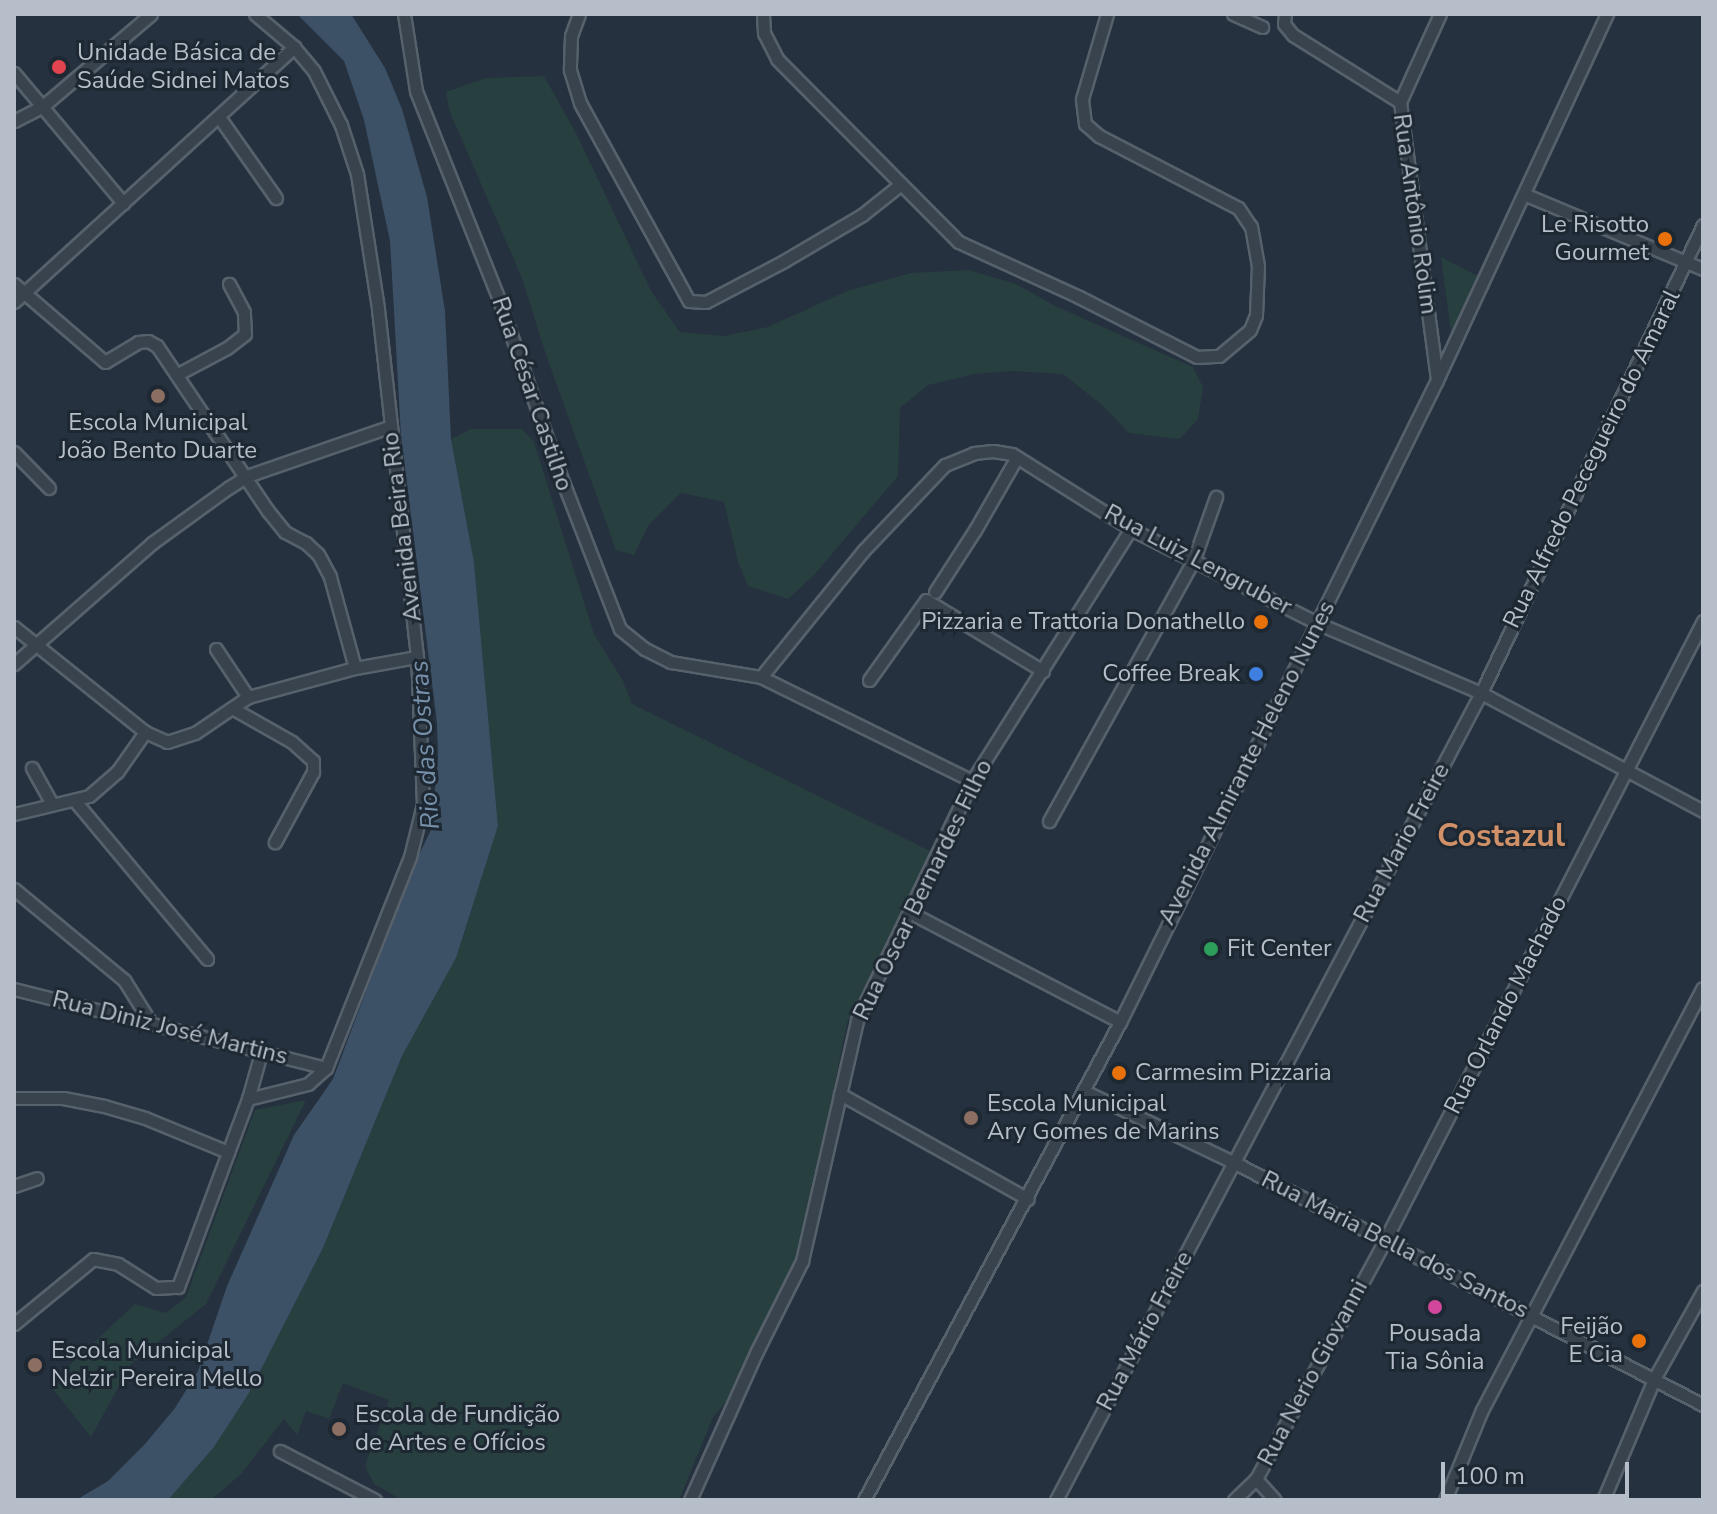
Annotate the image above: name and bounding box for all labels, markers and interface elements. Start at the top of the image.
place label: Unidade Básica de Saúde Sidnei Matos [77,39,290,95]
marker: Unidade Básica de Saúde Sidnei Matos [48,56,70,78]
street label: Rua Antônio Rolim [1387,112,1443,316]
place label: Le Risotto Gourmet [1541,211,1649,267]
marker: Le Risotto Gourmet [1656,230,1674,248]
street label: Rua Alfredo Pecegueiro do Amaral [1497,285,1687,633]
street label: Rua César Castilho [485,293,579,495]
marker: Escola Municipal João Bento Duarte [149,387,167,405]
place label: Escola Municipal João Bento Duarte [59,409,257,465]
street label: Avenida Beira Rio [376,431,428,623]
street label: Rua Luiz Lengruber [1099,498,1297,622]
street label: Avenida Almirante Heleno Nunes [1153,596,1341,930]
place label: Pizzaria e Trattoria Donathello [921,608,1245,636]
marker: Pizzaria e Trattoria Donathello [1252,613,1270,631]
water label: Rio das Ostras [404,659,446,831]
place label: Coffee Break [1102,660,1240,688]
marker: Coffee Break [1247,665,1265,683]
street label: Rua Oscar Bernardes Filho [847,755,999,1025]
street label: Rua Mario Freire [1348,758,1456,928]
district label: Costazul [1437,817,1565,855]
street label: Rua Orlando Machado [1439,891,1573,1119]
place label: Fit Center [1227,935,1332,963]
marker: Fit Center [1202,940,1220,958]
street label: Rua Diniz José Martins [49,985,291,1071]
place label: Carmesim Pizzaria [1135,1059,1332,1087]
marker: Carmesim Pizzaria [1110,1064,1128,1082]
place label: Escola Municipal Ary Gomes de Marins [987,1090,1220,1146]
marker: Escola Municipal Ary Gomes de Marins [962,1109,980,1127]
street label: Rua Maria Bella dos Santos [1257,1165,1533,1325]
street label: Rua Mário Freire [1091,1246,1199,1416]
street label: Rua Nerio Giovanni [1252,1275,1374,1471]
marker: Pousada Tia Sônia [1426,1298,1444,1316]
place label: Feijão E Cia [1560,1313,1623,1369]
place label: Pousada Tia Sônia [1386,1320,1484,1376]
marker: Feijão E Cia [1630,1332,1648,1350]
place label: Escola Municipal Nelzir Pereira Mello [51,1337,262,1393]
marker: Escola Municipal Nelzir Pereira Mello [26,1356,44,1374]
place label: Escola de Fundição de Artes e Ofícios [355,1401,560,1457]
marker: Escola de Fundição de Artes e Ofícios [330,1420,348,1438]
scale bar [1445,1446,1633,1496]
text: 100 m [1455,1460,1525,1492]

